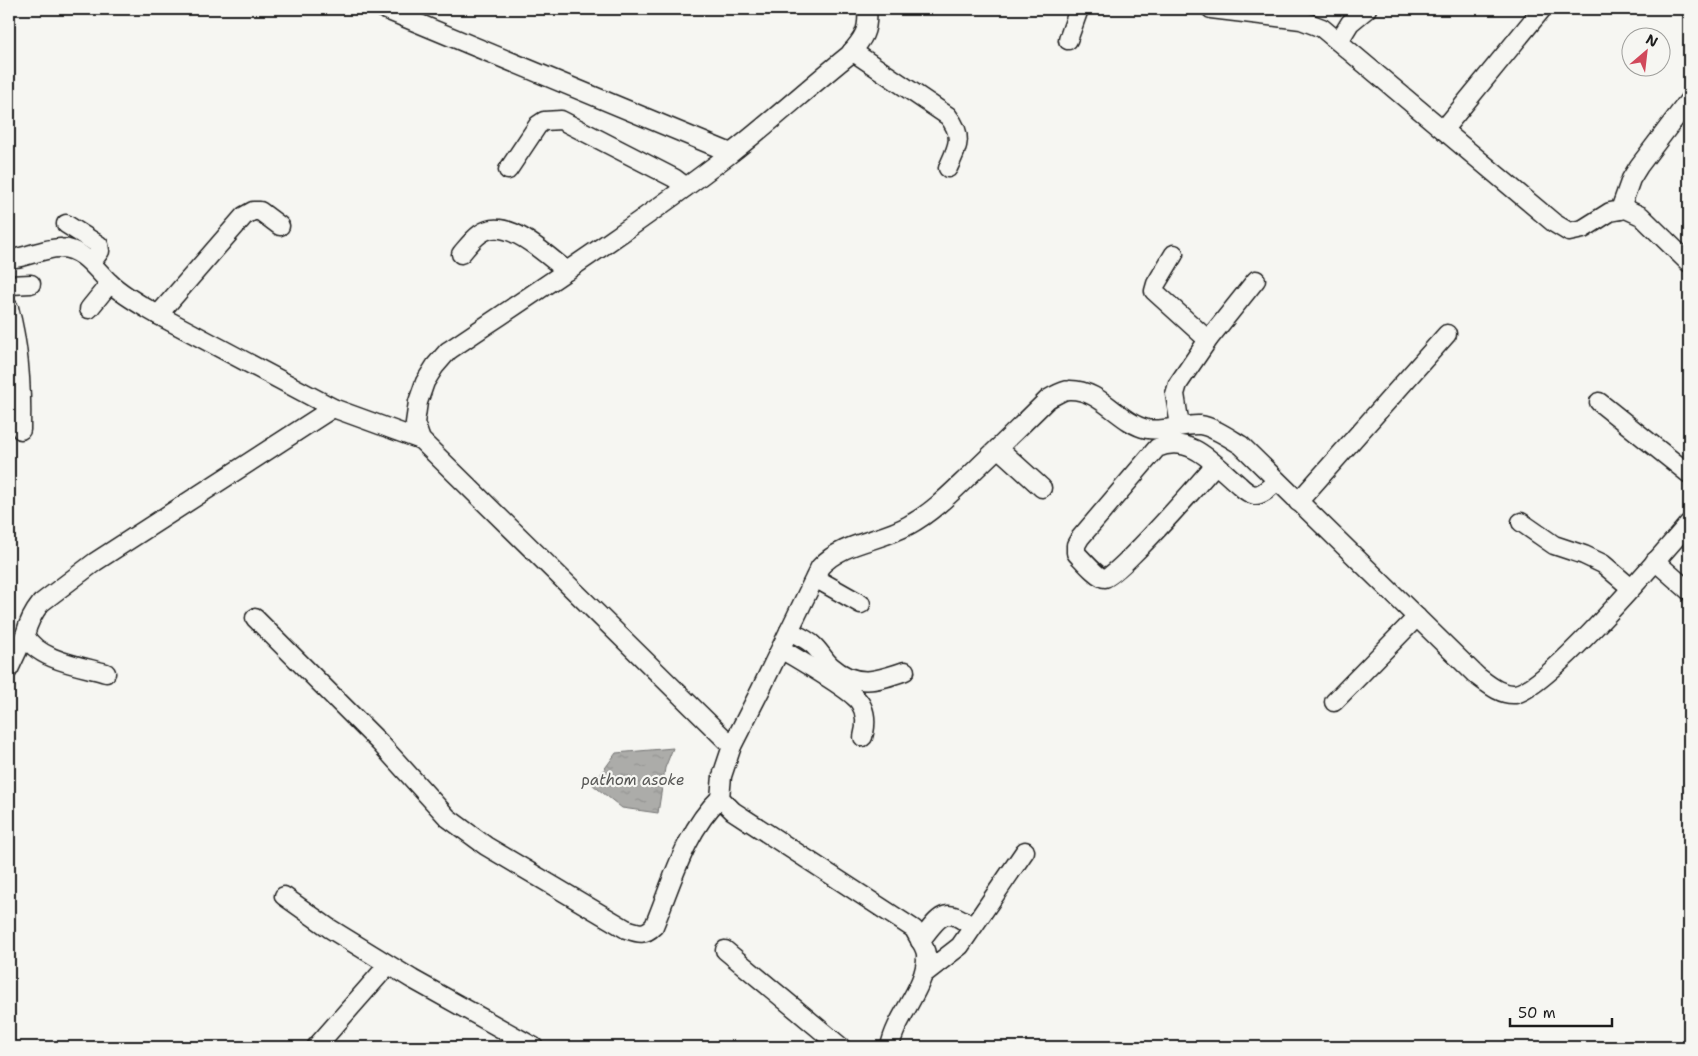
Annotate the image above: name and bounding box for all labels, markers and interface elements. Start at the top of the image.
north arrow [1620,28,1670,78]
text: N [1643,30,1661,51]
water label: pathom asoke [580,770,685,790]
scale bar [1510,996,1613,1028]
text: 50 m [1518,1003,1556,1023]

